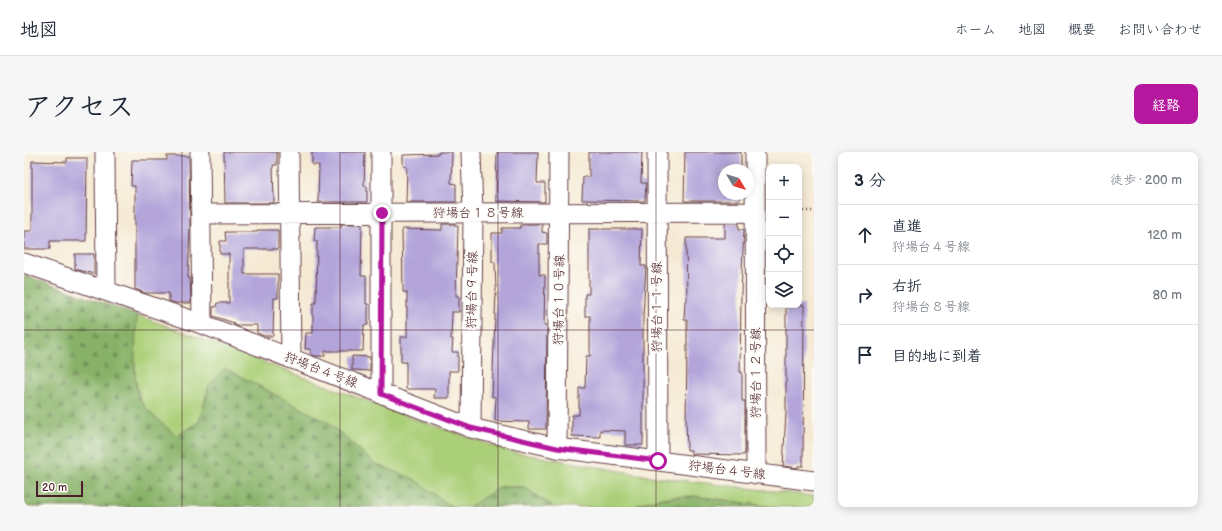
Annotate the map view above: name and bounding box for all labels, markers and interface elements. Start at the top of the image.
text: 地図 [20,19,58,42]
text: ホーム [955,21,996,38]
text: 地図 [1018,21,1046,38]
text: 概要 [1068,21,1096,38]
text: お問い合わせ [1118,21,1202,38]
button: 経路 [1134,84,1198,124]
text: アクセス [24,91,134,124]
north arrow [718,164,754,200]
map controls [766,164,802,308]
button: + [766,164,802,200]
text: 3 分 [854,171,886,191]
text: 徒歩 · 200 m [1110,172,1182,188]
button: − [766,200,802,236]
route end [373,204,391,222]
street label: 狩場台１８号線 [432,205,524,221]
text: 直進 [892,217,922,236]
icon: ahead [854,224,876,246]
text: 120 m [1147,227,1182,243]
button: locate [766,236,802,272]
text: 狩場台４号線 [892,239,970,255]
street label: 狩場台９号線 [463,250,481,329]
street label: 狩場台１０号線 [550,253,568,346]
street label: 狩場台１１号線 [649,261,665,353]
button: layers [766,272,802,308]
text: 右折 [892,277,922,296]
icon: right [854,284,876,306]
text: 80 m [1153,287,1182,303]
text: 狩場台８号線 [892,299,970,315]
street label: 狩場台１２号線 [748,327,764,419]
icon: arrive [854,344,876,366]
text: 目的地に到着 [892,347,982,366]
street label: 狩場台４号線 [282,349,361,392]
route start [649,452,667,470]
street label: 狩場台４号線 [687,457,768,483]
scale bar [36,479,83,498]
text: 20 m [42,481,67,494]

